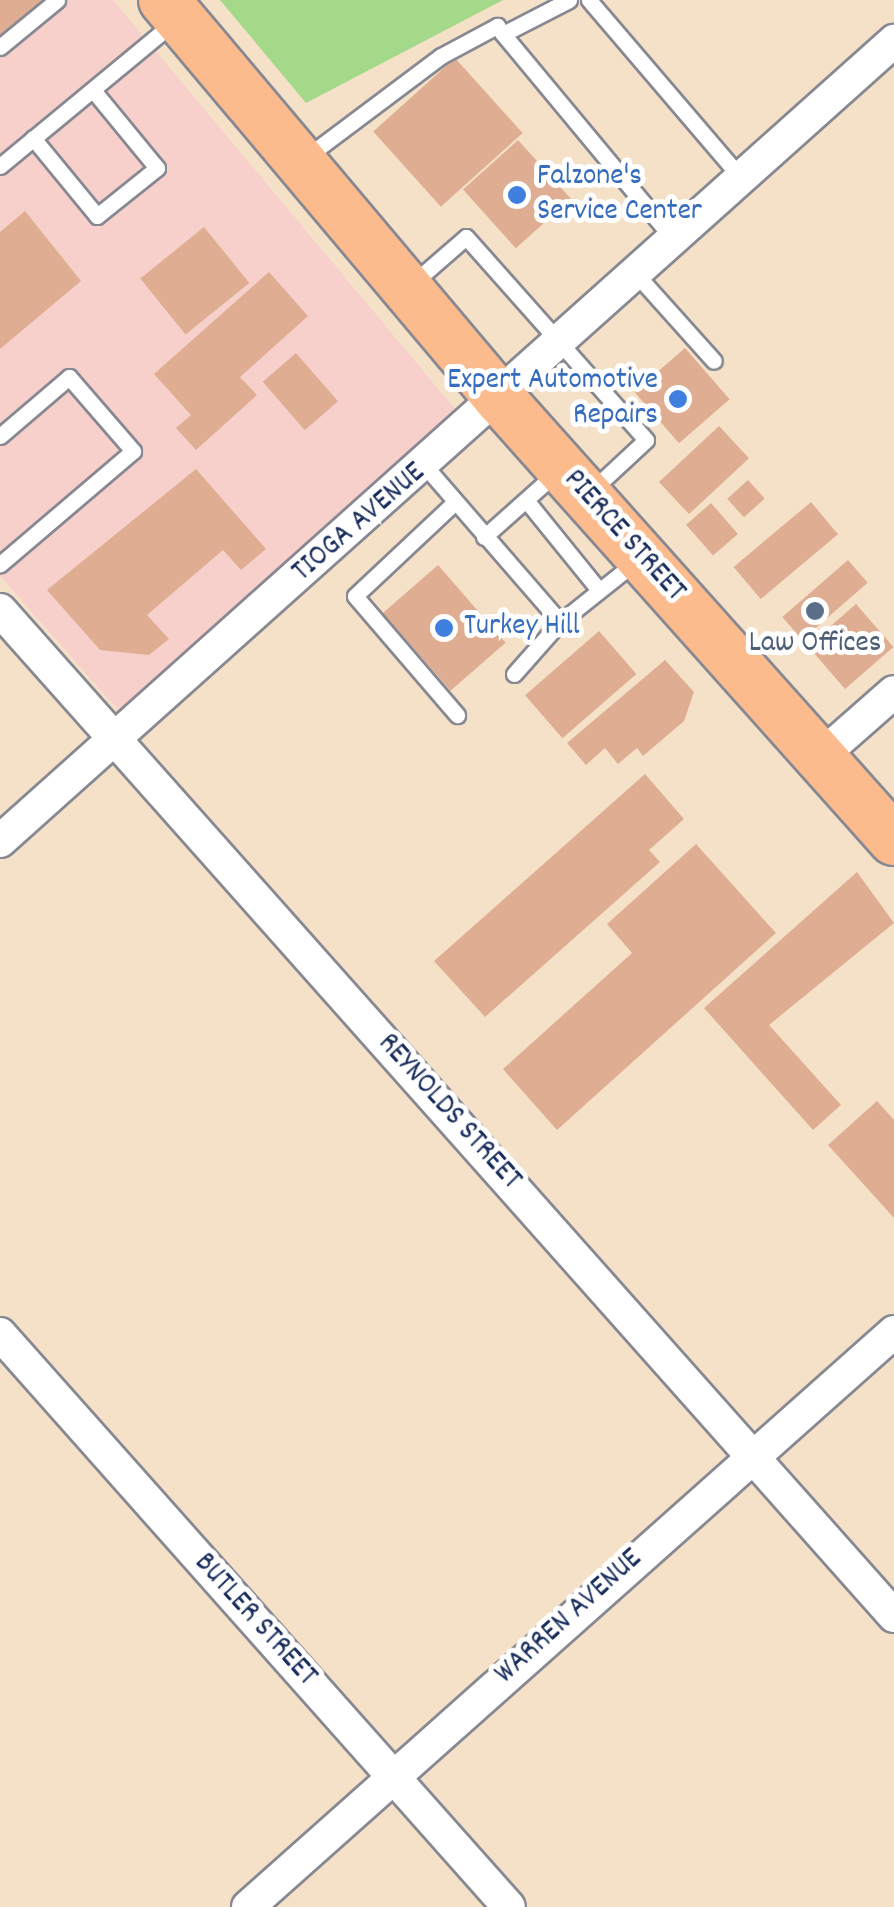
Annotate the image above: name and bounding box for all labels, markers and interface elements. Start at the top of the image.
place label: Falzone's Service Center [537,160,702,230]
marker: Falzone's Service Center [506,184,528,206]
place label: Expert Automotive Repairs [447,364,658,434]
marker: Expert Automotive Repairs [667,388,689,410]
street label: TIOGA AVENUE [286,457,434,591]
street label: PIERCE STREET [554,463,692,611]
marker: Law Offices [804,600,826,622]
place label: Turkey Hill [464,610,580,646]
marker: Turkey Hill [433,617,455,639]
place label: Law Offices [749,627,881,663]
street label: REYNOLDS STREET [368,1027,528,1199]
street label: WARREN AVENUE [489,1543,651,1693]
street label: BUTLER STREET [185,1547,323,1695]

